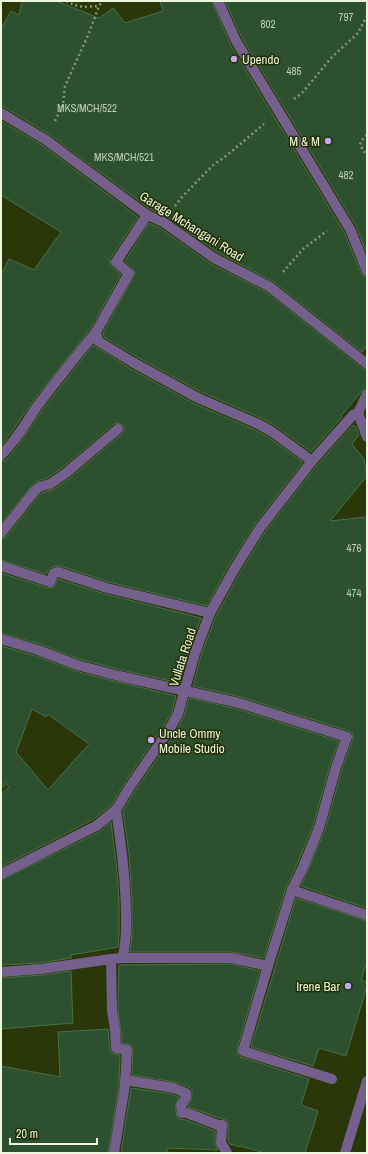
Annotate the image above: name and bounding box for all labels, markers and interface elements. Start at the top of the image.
house number: 797 [338,10,354,24]
house number: 802 [260,17,276,31]
place label: Upendo [242,51,279,68]
marker: Upendo [229,54,239,64]
house number: 485 [286,64,302,78]
house number: MKS/MCH/522 [57,101,117,115]
place label: M & M [289,133,320,150]
marker: M & M [323,136,333,146]
house number: MKS/MCH/521 [94,150,154,164]
house number: 482 [338,168,354,182]
street label: Garage Mchangani Road [136,187,247,265]
house number: 476 [346,541,362,555]
house number: 474 [346,586,362,600]
street label: Vullata Road [165,626,200,689]
place label: Uncle Ommy Mobile Studio [159,725,225,757]
marker: Uncle Ommy Mobile Studio [146,735,156,745]
place label: Irene Bar [296,978,340,995]
marker: Irene Bar [343,981,353,991]
scale bar [10,1120,97,1146]
text: 20 m [16,1126,38,1142]

